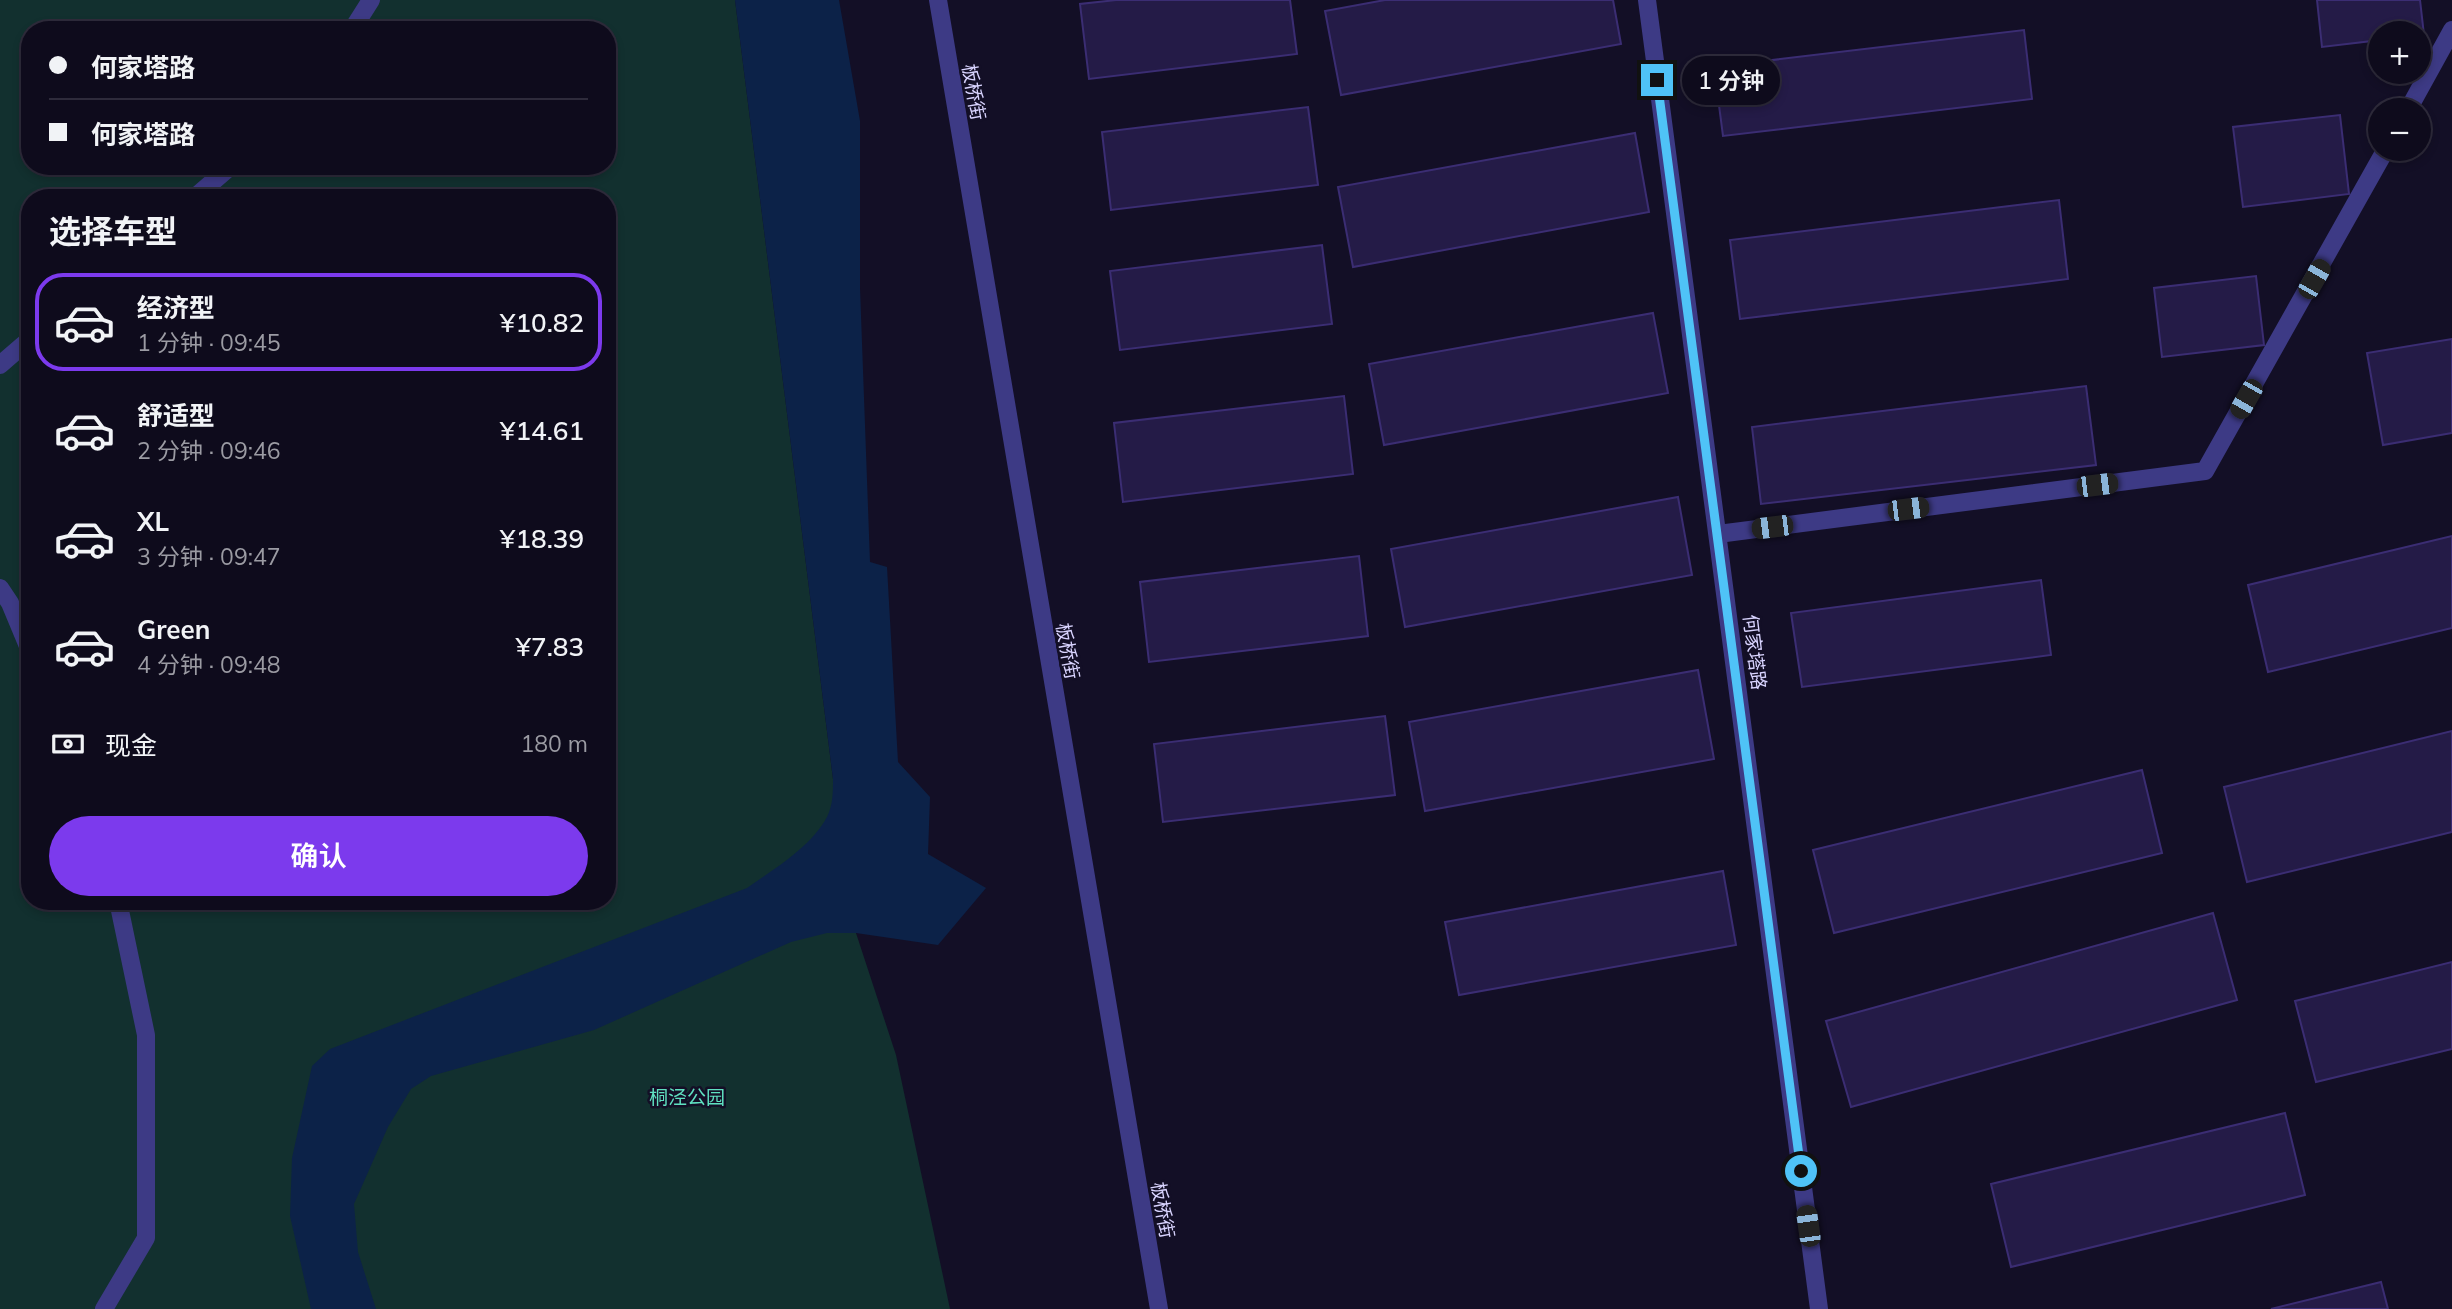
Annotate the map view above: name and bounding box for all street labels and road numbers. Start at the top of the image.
street label: 板桥街 [957,62,991,122]
street label: 何家塔路 [1738,613,1772,691]
street label: 板桥街 [1051,621,1085,681]
street label: 板桥街 [1146,1180,1180,1240]

